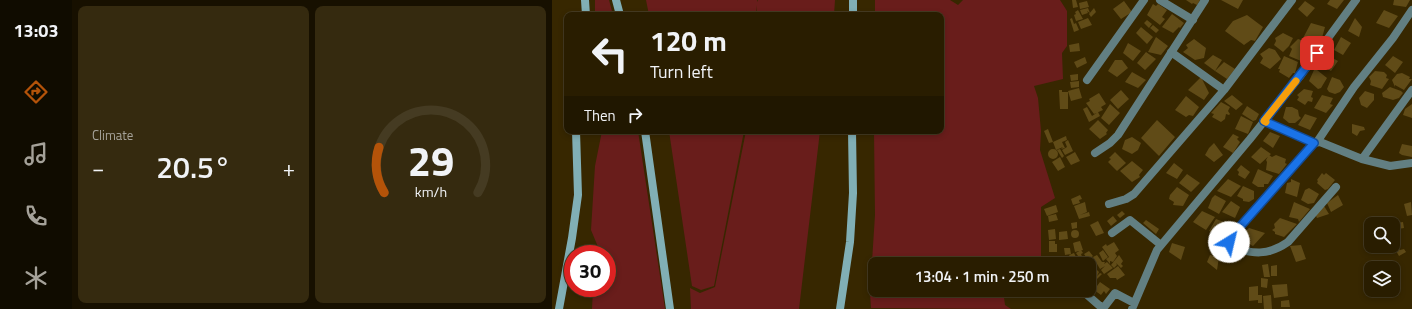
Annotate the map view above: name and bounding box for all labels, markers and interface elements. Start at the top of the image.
text: 13:03 [14,17,58,44]
text: 120 m [650,19,727,62]
icon: left [584,28,636,80]
pin [1300,36,1334,70]
icon: arrive [1306,42,1328,64]
text: Turn left [650,58,713,85]
icon: directions [22,78,50,106]
text: Then [584,104,616,127]
icon: right [624,104,646,126]
text: Climate [92,125,133,145]
text: 29 [407,128,454,191]
icon: music [22,140,50,168]
text: 20.5° [156,144,231,190]
text: − [92,151,104,185]
text: + [283,151,295,185]
text: km/h [414,180,447,202]
icon: phone [22,202,50,230]
map controls [1364,217,1400,297]
button: search [1364,217,1400,253]
position arrow [1208,221,1250,263]
speed limit sign: 30 [564,245,616,297]
button: layers [1364,261,1400,297]
icon: climate [22,264,50,292]
text: 13:04 · 1 min · 250 m [915,265,1049,288]

